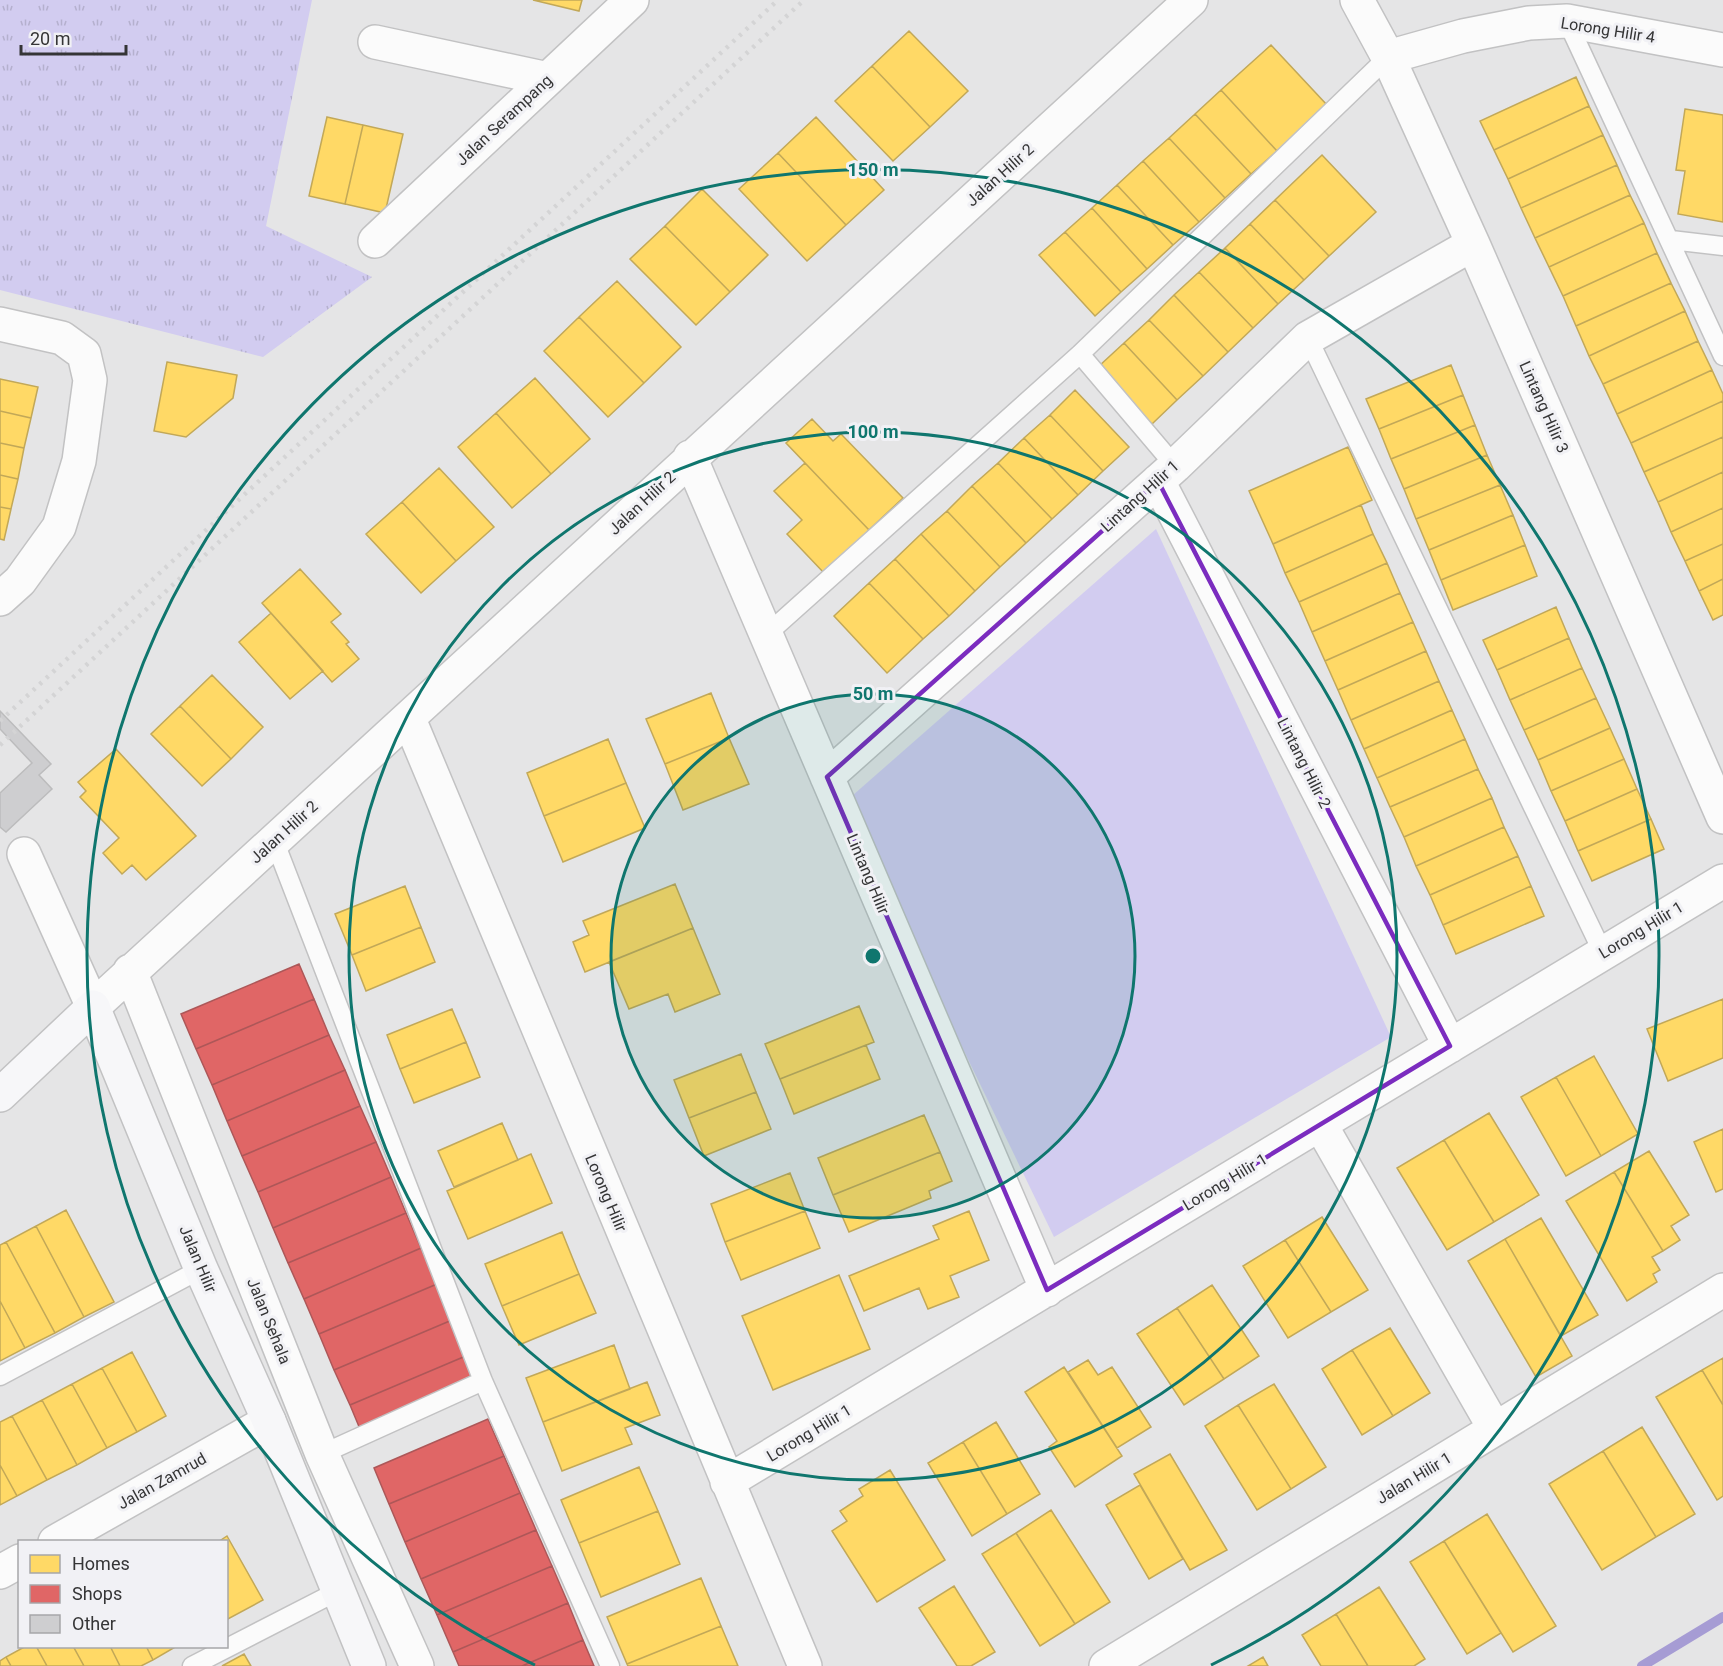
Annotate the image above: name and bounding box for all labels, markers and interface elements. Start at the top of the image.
street label: Lorong Hilir 4 [1559,13,1657,47]
scale bar [21,18,126,56]
text: 20 m [30,28,70,49]
street label: Jalan Serampang [452,71,556,169]
street label: Jalan Hilir 2 [962,140,1038,210]
text: 150 m [847,159,899,180]
street label: Lintang Hilir 3 [1515,358,1573,456]
text: 100 m [847,421,899,442]
street label: Lintang Hilir 1 [1097,456,1183,536]
street label: Jalan Hilir 2 [605,467,679,539]
text: 50 m [853,683,893,704]
street label: Lintang Hilir 2 [1273,715,1335,811]
street label: Jalan Hilir 2 [246,797,322,867]
street label: Lintang Hilir [843,831,894,918]
street label: Lorong Hilir 1 [1595,897,1687,963]
centre of rings [863,946,883,966]
street label: Lorong Hilir 1 [1179,1149,1271,1215]
street label: Lorong Hilir [581,1151,631,1235]
street label: Jalan Hilir [175,1222,221,1296]
street label: Jalan Sehala [243,1275,295,1367]
street label: Lorong Hilir 1 [763,1400,855,1466]
street label: Jalan Hilir 1 [1373,1448,1455,1508]
street label: Jalan Zamrud [114,1449,210,1513]
legend [18,1540,228,1648]
text: Homes [72,1553,130,1574]
text: Shops [72,1583,122,1604]
text: Other [72,1613,116,1634]

